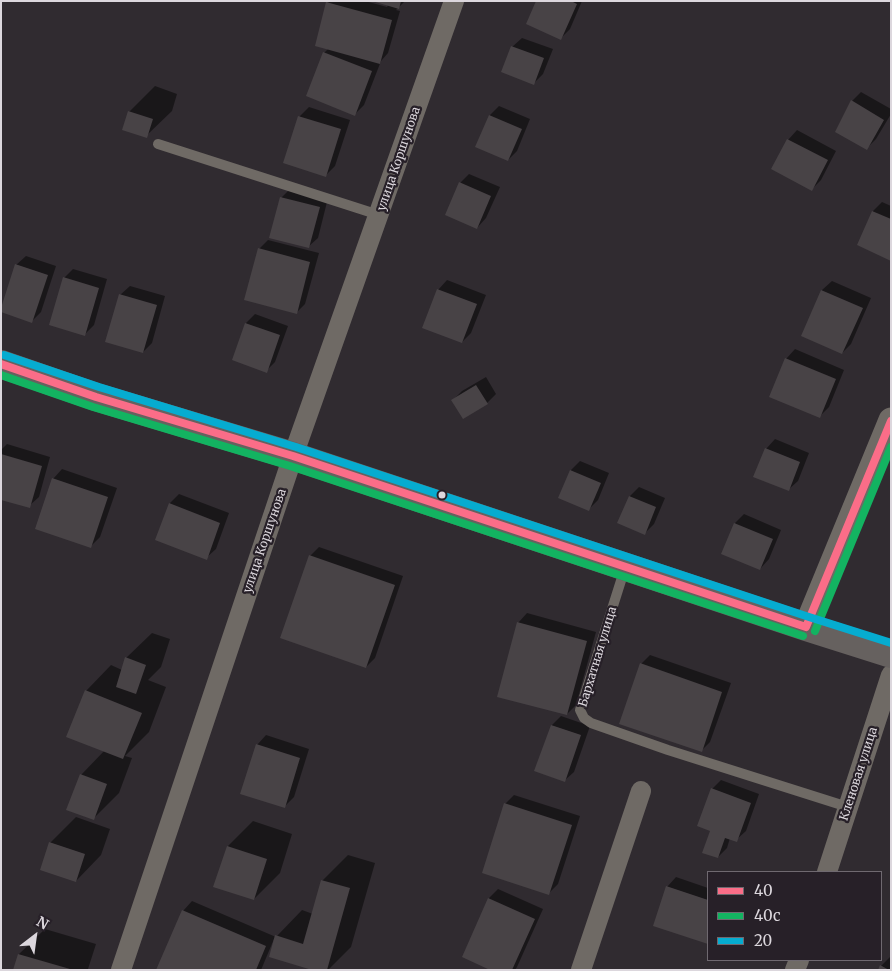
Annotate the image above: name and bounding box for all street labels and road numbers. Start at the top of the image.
street label: улица Коршунова [374,105,424,213]
street label: улица Коршунова [240,487,290,595]
street label: Бархатная улица [576,605,620,709]
street label: Кленовая улица [837,725,881,823]

